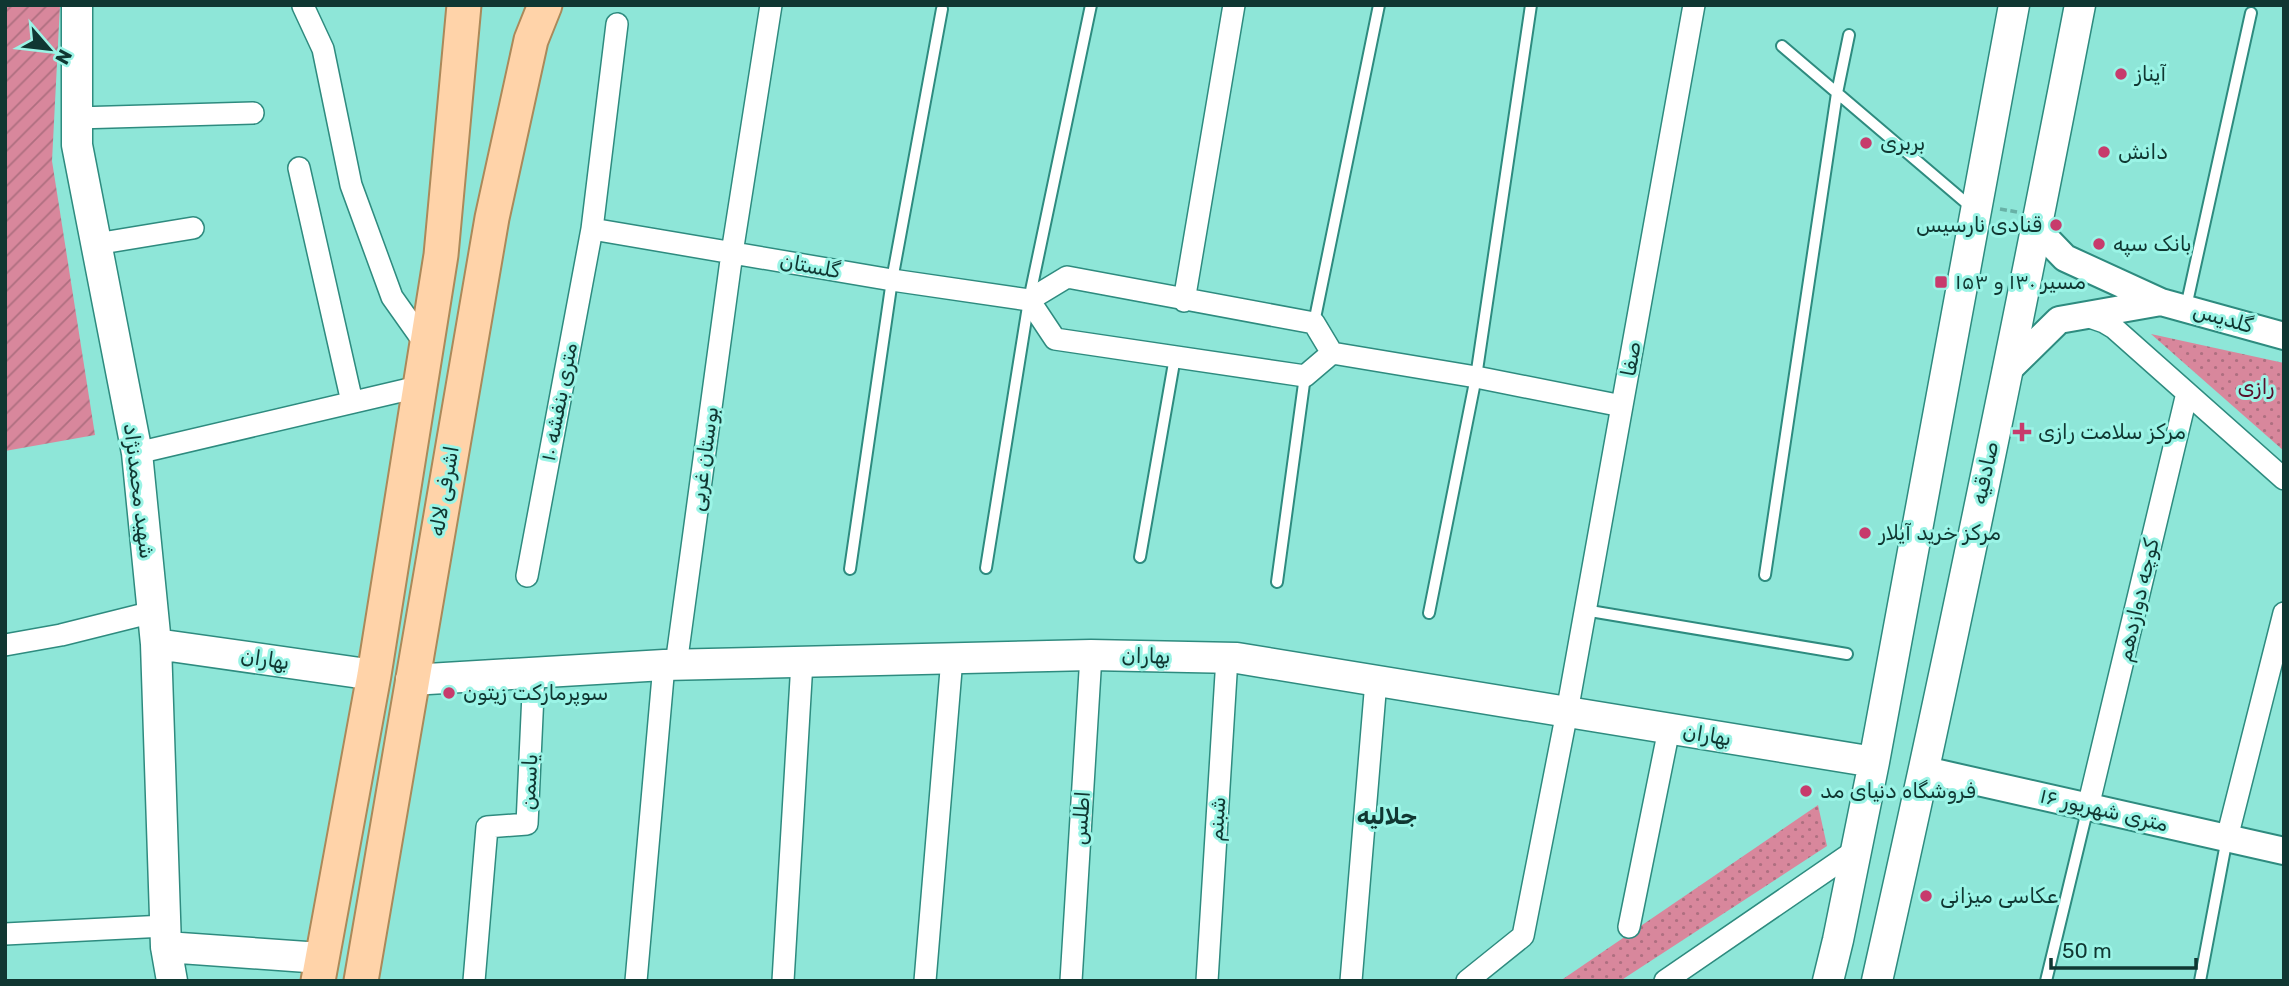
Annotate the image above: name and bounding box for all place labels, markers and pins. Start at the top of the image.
place label: آیناز [2133,61,2166,86]
marker: آیناز [2113,66,2129,82]
place label: بربری [1880,130,1925,155]
marker: بربری [1858,135,1874,151]
place label: دانش [2118,139,2168,164]
marker: دانش [2096,144,2112,160]
place label: قنادی نارسیس [1916,212,2042,237]
marker: قنادی نارسیس [2048,217,2064,233]
place label: بانک سپه [2113,231,2192,258]
marker: بانک سپه [2091,236,2107,252]
place label: مسیر ۱۳۰ و ۱۵۳ [1955,269,2086,295]
marker: مسیر ۱۳۰ و ۱۵۳ [1933,274,1949,290]
place label: مرکز سلامت رازی [2038,419,2186,444]
marker: مرکز سلامت رازی [2012,422,2032,442]
place label: مرکز خرید آیلار [1877,520,2001,545]
marker: مرکز خرید آیلار [1857,525,1873,541]
place label: سوپرمارکت زیتون [463,680,608,707]
marker: سوپرمارکت زیتون [441,685,457,701]
place label: فروشگاه دنیای مد [1820,778,1976,804]
marker: فروشگاه دنیای مد [1798,783,1814,799]
place label: عکاسی میزانی [1940,883,2058,908]
marker: عکاسی میزانی [1918,888,1934,904]

